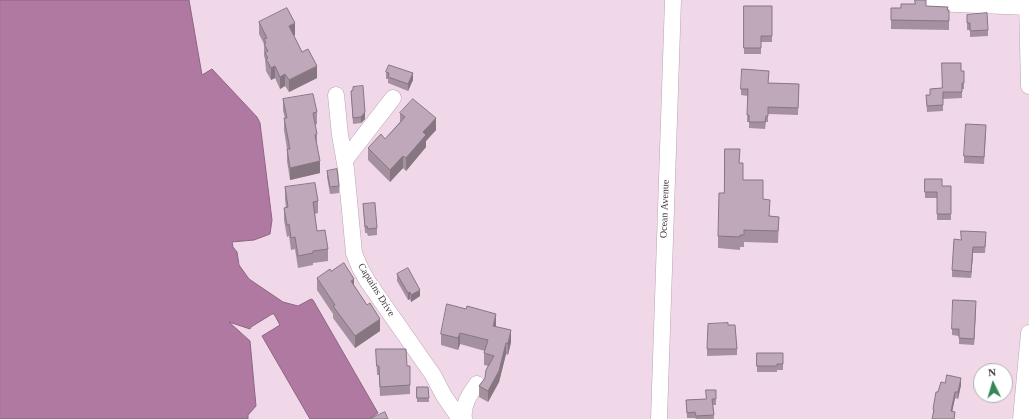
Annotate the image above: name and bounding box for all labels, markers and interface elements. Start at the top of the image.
street label: Ocean Avenue [658,180,672,238]
street label: Captains Drive [355,261,397,319]
north arrow [973,363,1013,403]
text: N [988,366,997,378]

